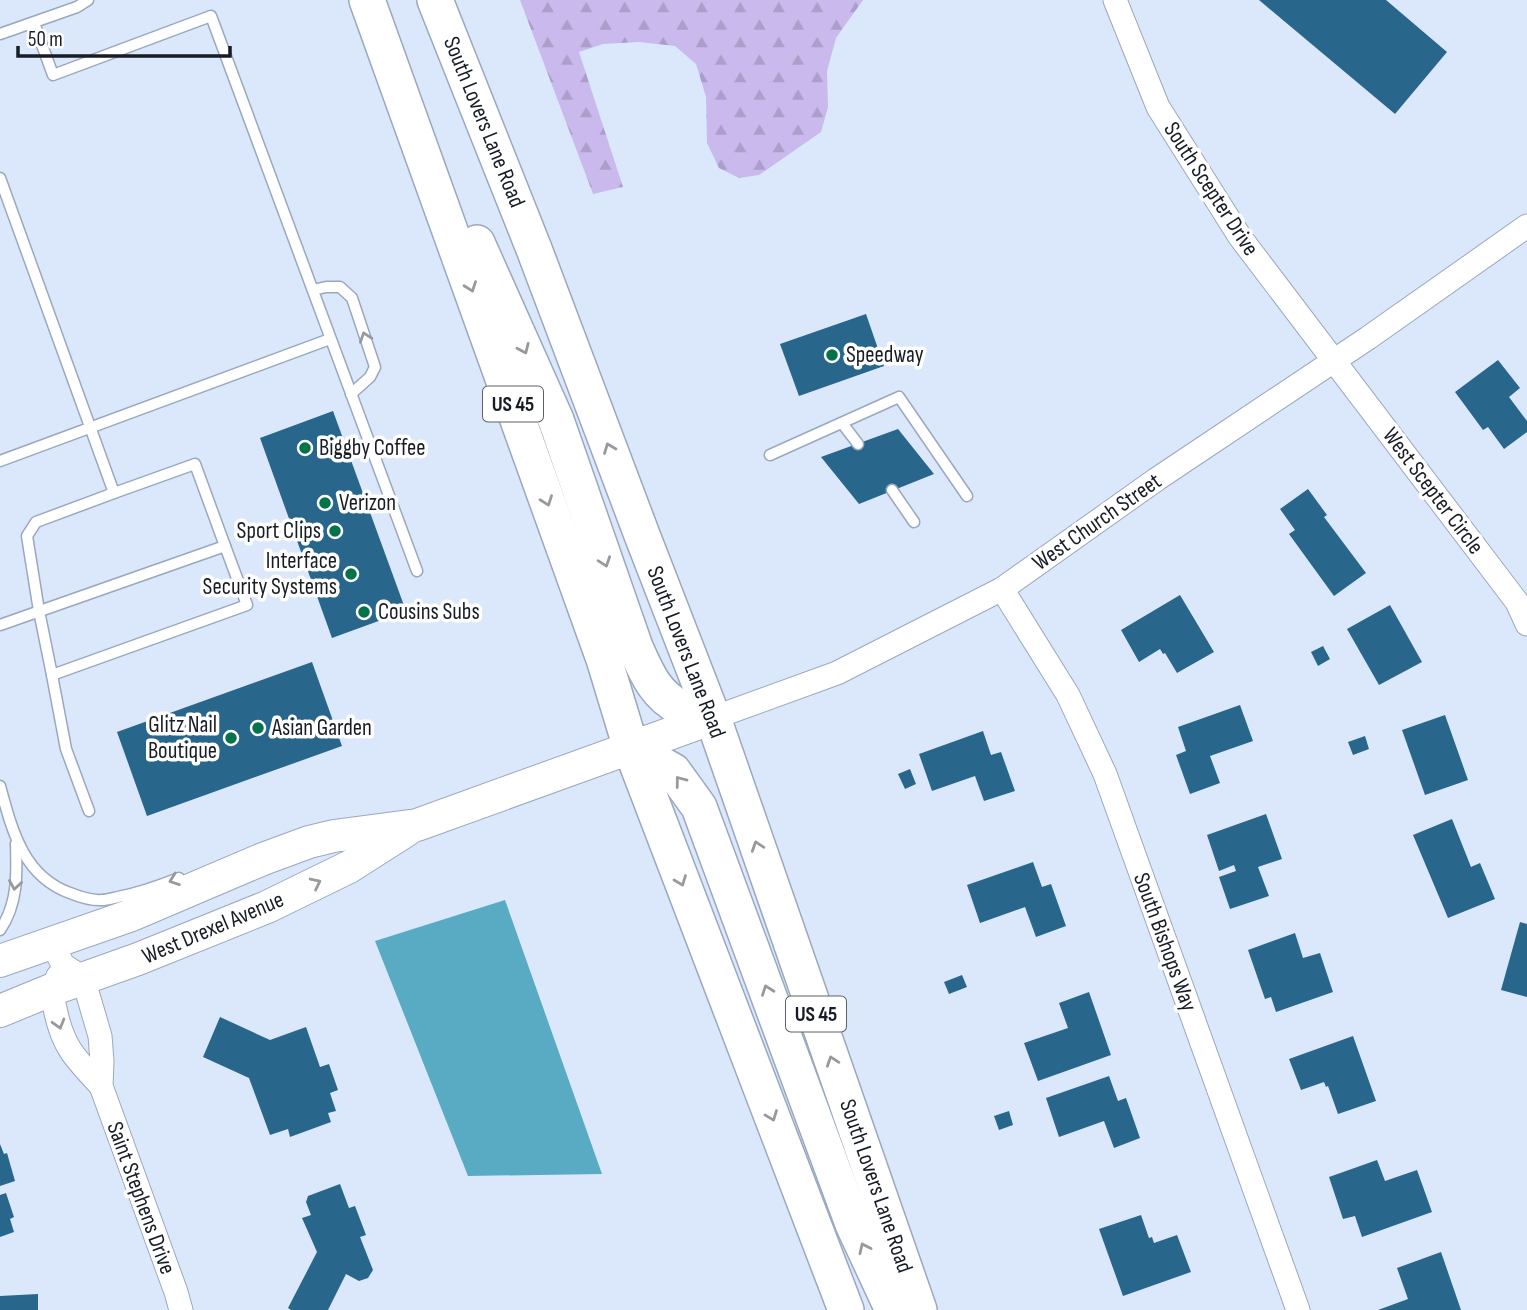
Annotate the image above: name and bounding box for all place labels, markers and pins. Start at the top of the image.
place label: Speedway [846,341,924,369]
marker: Speedway [824,347,840,363]
place label: Biggby Coffee [319,434,425,462]
marker: Biggby Coffee [297,440,313,456]
place label: Verizon [339,489,396,517]
marker: Verizon [317,495,333,511]
place label: Sport Clips [237,517,321,545]
marker: Sport Clips [327,523,343,539]
place label: Interface Security Systems [203,547,337,601]
marker: Interface Security Systems [343,566,359,582]
place label: Cousins Subs [378,598,480,626]
marker: Cousins Subs [356,604,372,620]
place label: Glitz Nail Boutique [148,711,217,765]
place label: Asian Garden [271,714,372,742]
marker: Asian Garden [250,720,266,736]
marker: Glitz Nail Boutique [223,730,239,746]

